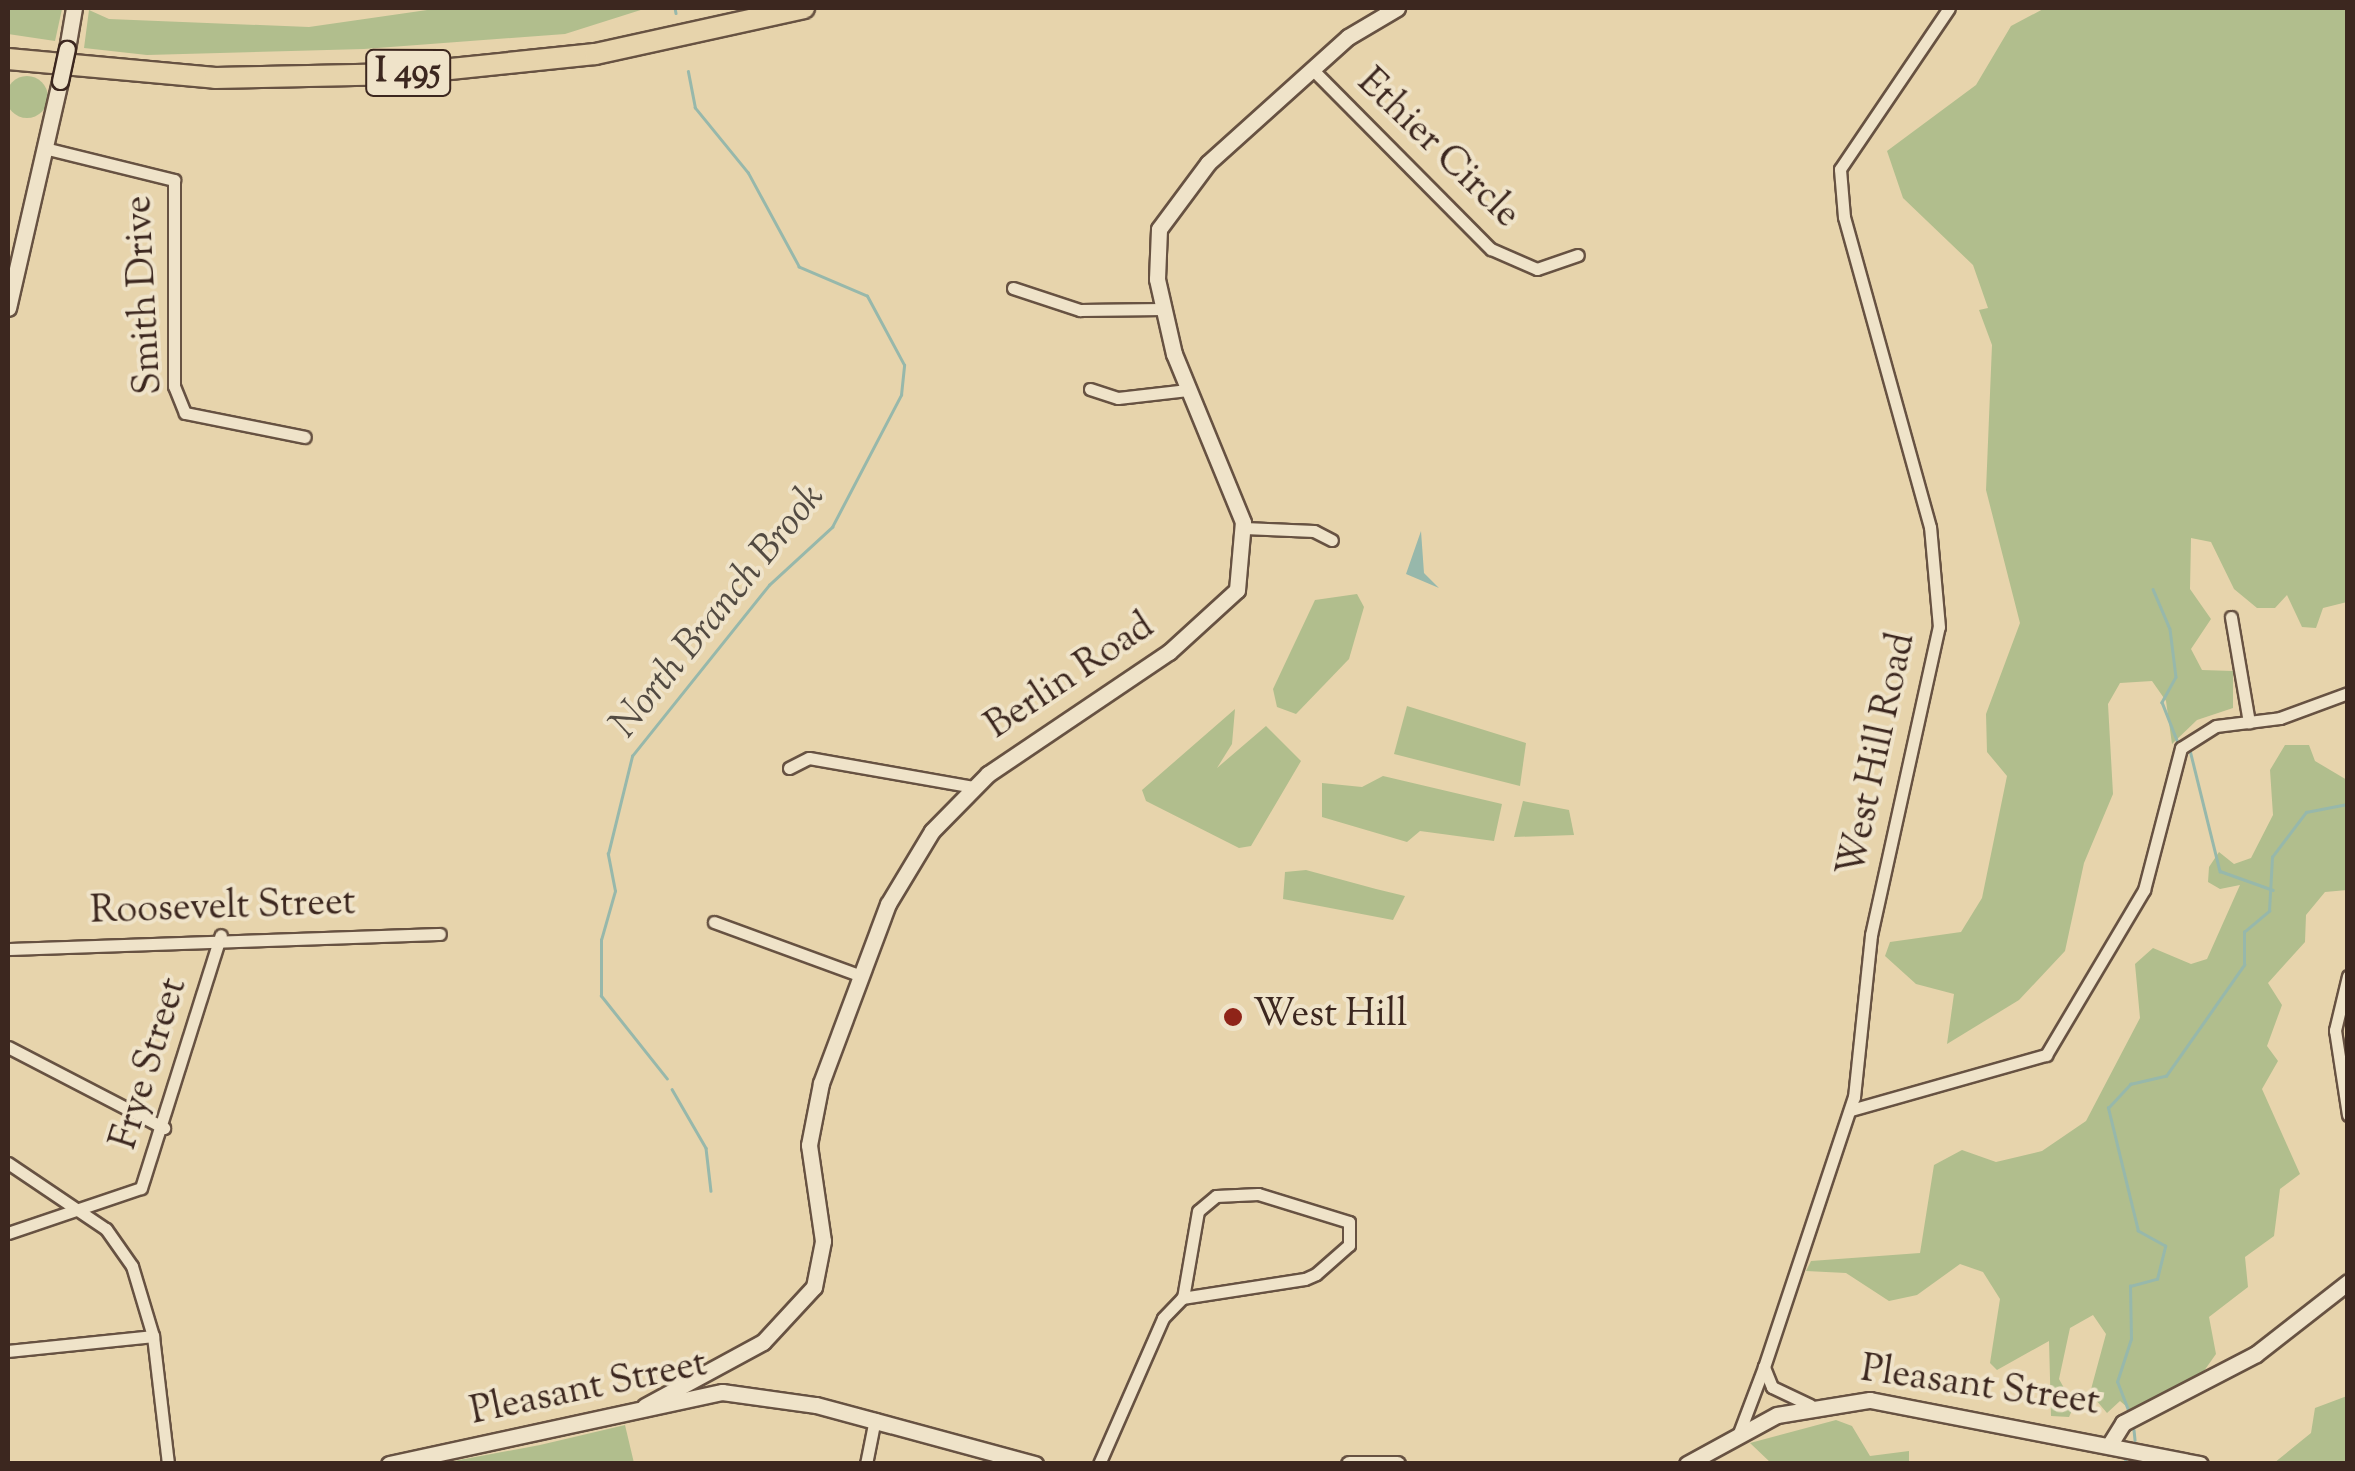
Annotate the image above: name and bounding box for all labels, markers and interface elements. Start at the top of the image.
road number: I 495 [363,43,453,103]
street label: Ethier Circle [1346,61,1528,239]
street label: Smith Drive [118,194,174,396]
water label: North Branch Brook [602,475,836,749]
street label: Berlin Road [978,605,1164,751]
street label: West Hill Road [1831,629,1927,881]
street label: Roosevelt Street [90,882,356,936]
street label: Frye Street [103,973,199,1155]
place label: West Hill [1253,994,1407,1040]
marker: West Hill [1222,1006,1244,1028]
street label: Pleasant Street [467,1343,711,1437]
street label: Pleasant Street [1858,1349,2102,1427]

